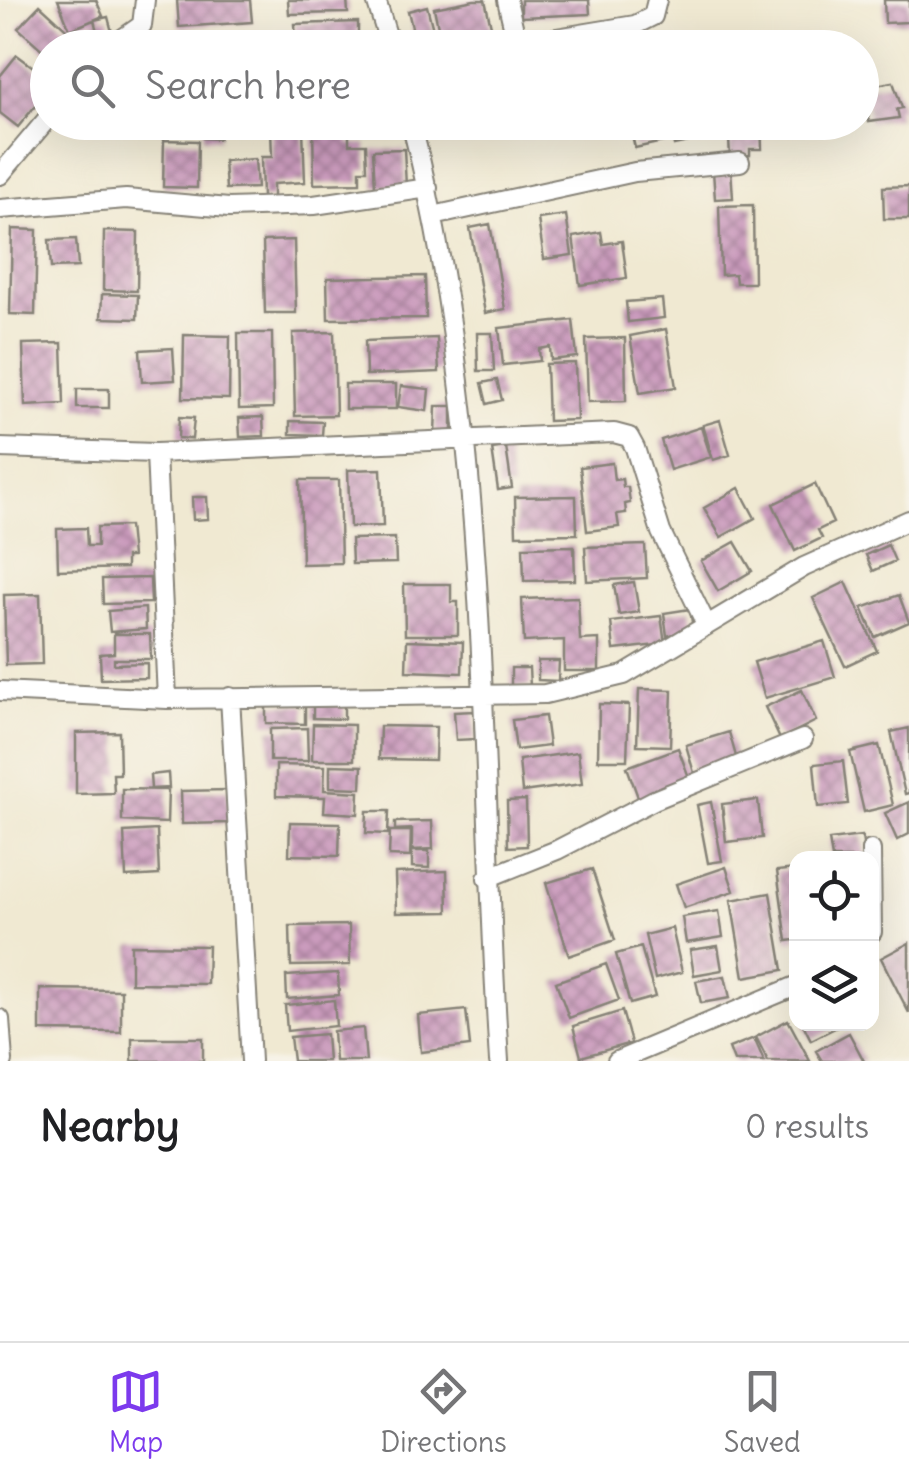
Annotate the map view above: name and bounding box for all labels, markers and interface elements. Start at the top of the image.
search box [30,30,879,140]
icon: search [65,58,120,113]
text: Search here [145,62,351,109]
map controls [789,851,879,1031]
button: locate [789,851,879,941]
button: layers [789,941,879,1031]
text: Nearby [40,1100,179,1152]
text: 0 results [745,1106,869,1147]
tab: Map [108,1364,163,1460]
tab: Directions [380,1364,507,1460]
tab: Saved [724,1364,801,1460]

